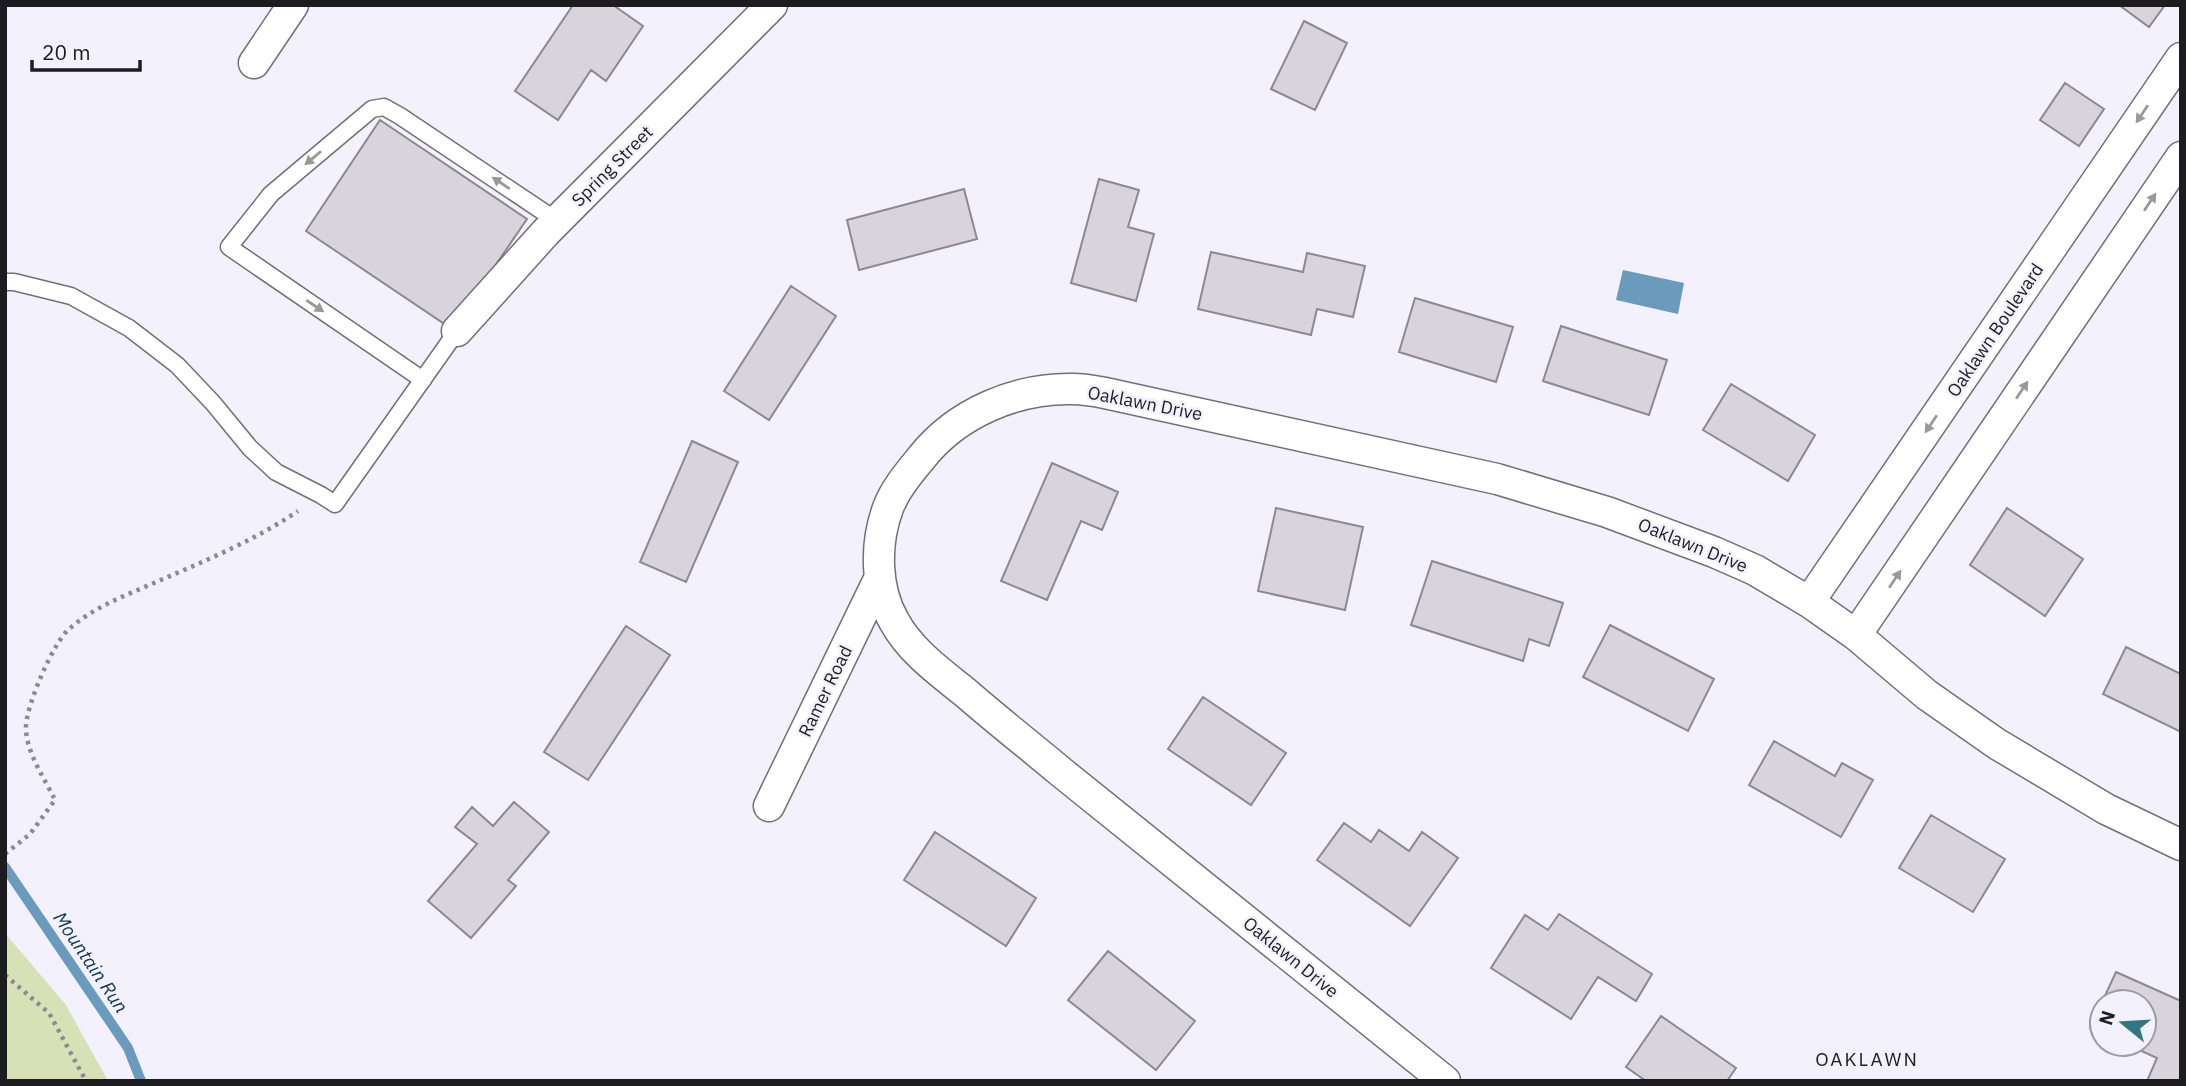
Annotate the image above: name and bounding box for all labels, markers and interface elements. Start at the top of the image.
scale bar [32,28,140,72]
text: 20 m [42,38,91,66]
one-way arrow [2136,105,2149,124]
street label: Spring Street [567,121,657,211]
one-way arrow [305,150,322,165]
one-way arrow [491,177,510,190]
one-way arrow [2143,193,2157,211]
street label: Oaklawn Boulevard [1942,259,2048,401]
one-way arrow [306,299,324,313]
street label: Oaklawn Drive [1086,381,1204,425]
one-way arrow [2016,381,2029,400]
one-way arrow [1924,415,1938,433]
street label: Oaklawn Drive [1635,513,1751,578]
one-way arrow [1888,569,1901,589]
street label: Ramer Road [793,642,857,740]
water label: Mountain Run [48,907,134,1017]
street label: Oaklawn Drive [1239,911,1344,1003]
north arrow [2088,988,2158,1058]
text: N [2093,1007,2120,1028]
district label: OAKLAWN [1815,1047,1919,1071]

